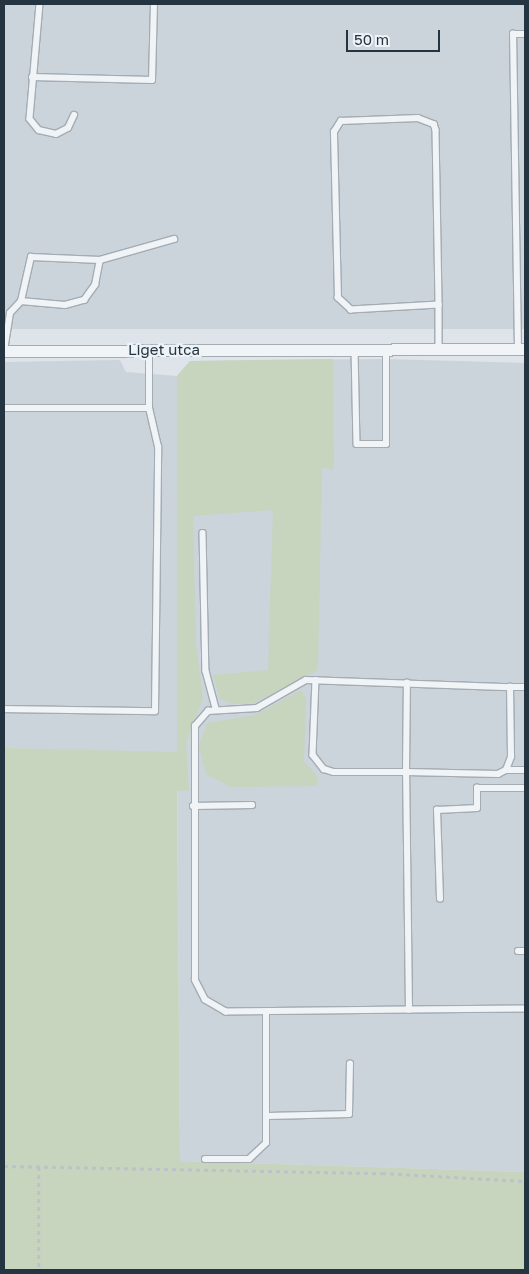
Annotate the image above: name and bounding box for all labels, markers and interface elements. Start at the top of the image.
scale bar [349,20,443,52]
text: 50 m [354,30,389,48]
street label: Liget utca [128,341,200,359]

